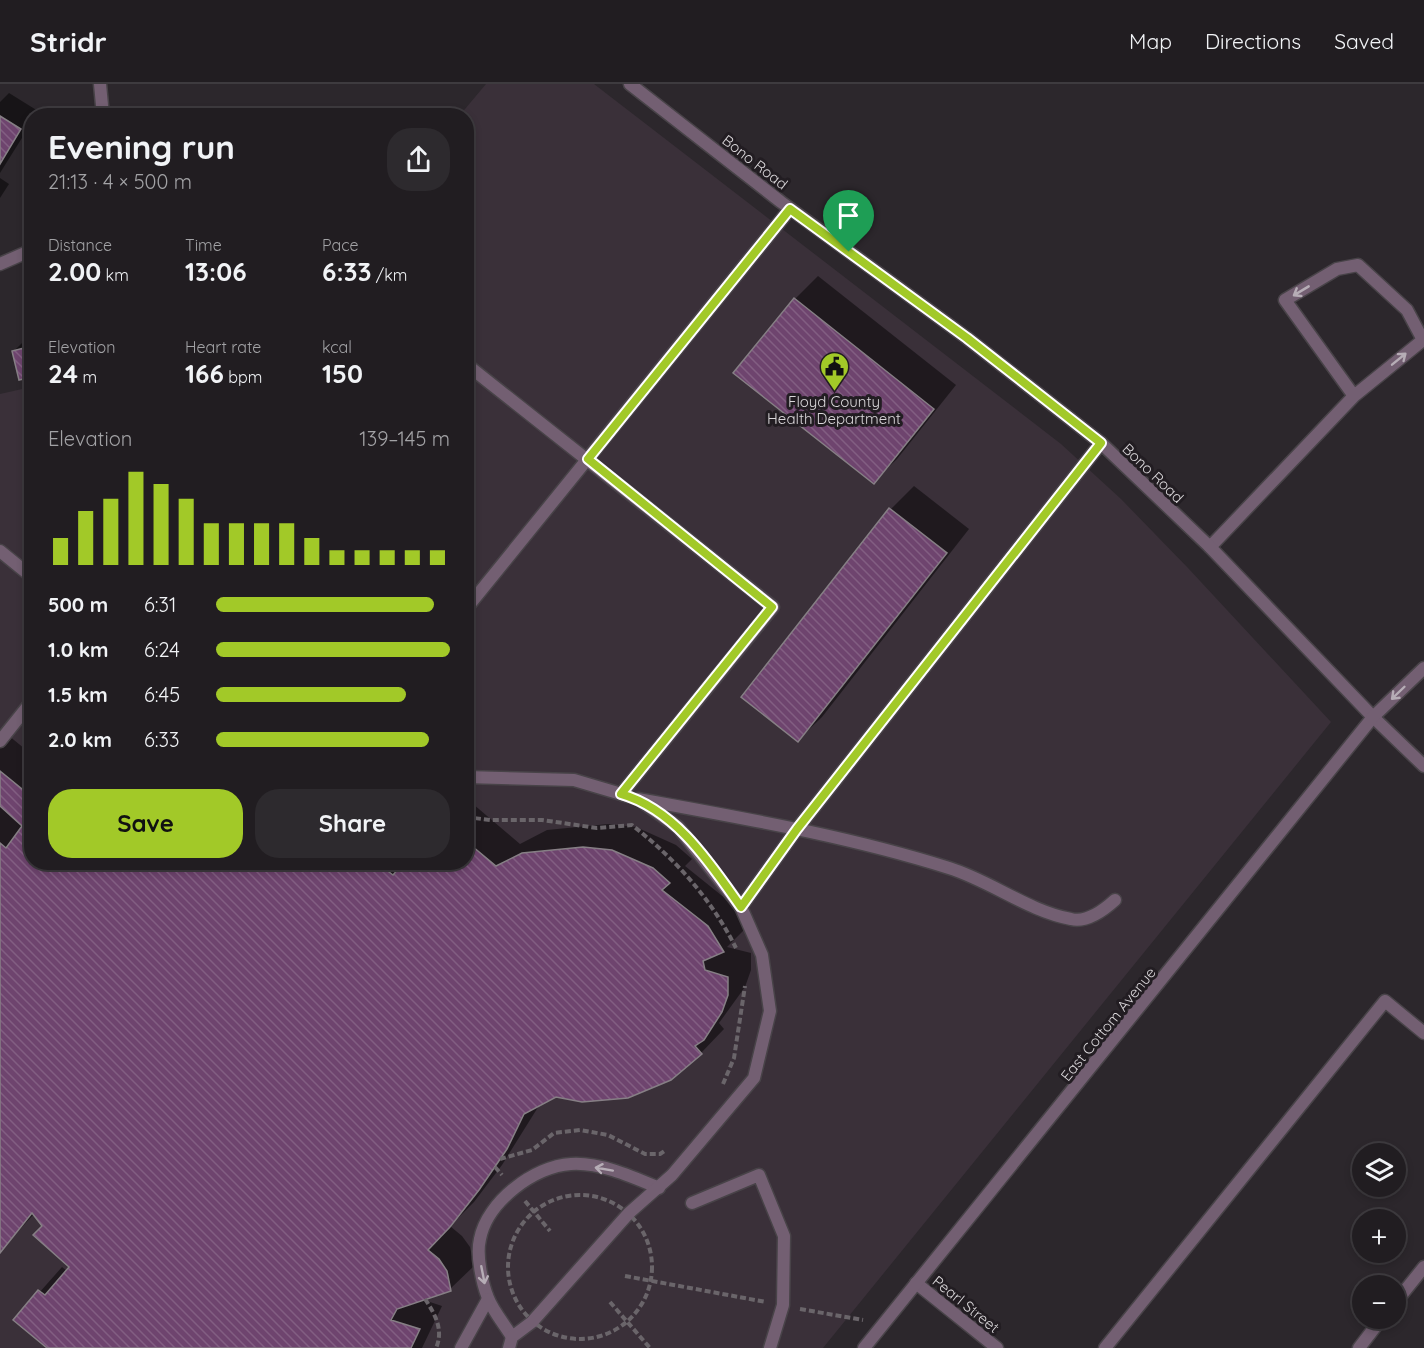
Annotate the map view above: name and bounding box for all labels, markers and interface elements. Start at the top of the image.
text: Stridr [30,24,107,59]
text: Map [1129,28,1172,54]
text: Directions [1205,28,1301,54]
text: Saved [1334,28,1394,54]
text: Evening run [48,126,235,167]
button: share [387,128,450,191]
street label: Bono Road [718,131,792,193]
text: 21:13 · 4 × 500 m [48,169,192,194]
pin [823,190,874,252]
icon: arrive [832,199,865,232]
text: Distance [48,235,112,255]
text: Time [185,235,222,255]
text: Pace [322,235,358,255]
text: 2.00 [48,255,101,288]
text: 13:06 [185,255,247,288]
text: 6:33 [322,255,371,288]
text: km [101,265,129,285]
text: /km [371,265,407,285]
one-way arrow [1293,285,1310,297]
text: Elevation [48,337,115,357]
text: Heart rate [185,337,261,357]
text: kcal [322,337,352,357]
public building icon: Floyd County Health Department [818,350,850,392]
one-way arrow [1391,352,1407,365]
text: 24 [48,357,78,390]
text: 166 [185,357,224,390]
text: 150 [322,357,363,390]
text: m [78,367,97,387]
text: bpm [224,367,262,387]
place label: Floyd County Health Department [767,392,901,428]
text: Elevation [48,426,132,451]
text: 139–145 m [359,426,450,451]
street label: Bono Road [1118,439,1188,507]
text: 500 m [48,592,108,617]
text: 6:31 [144,592,176,617]
text: 1.0 km [48,637,108,662]
text: 6:24 [144,637,180,662]
text: 1.5 km [48,682,108,707]
text: 6:45 [144,682,180,707]
one-way arrow [1391,686,1406,700]
text: 2.0 km [48,727,112,752]
text: 6:33 [144,727,179,752]
button: Save [48,789,243,858]
button: Share [255,789,450,858]
street label: East Cottom Avenue [1056,963,1160,1085]
map controls [1352,1143,1406,1329]
button: layers [1352,1143,1406,1197]
one-way arrow [595,1164,614,1175]
button: + [1352,1209,1406,1263]
one-way arrow [478,1265,489,1284]
street label: Pearl Street [929,1271,1003,1337]
button: − [1352,1275,1406,1329]

